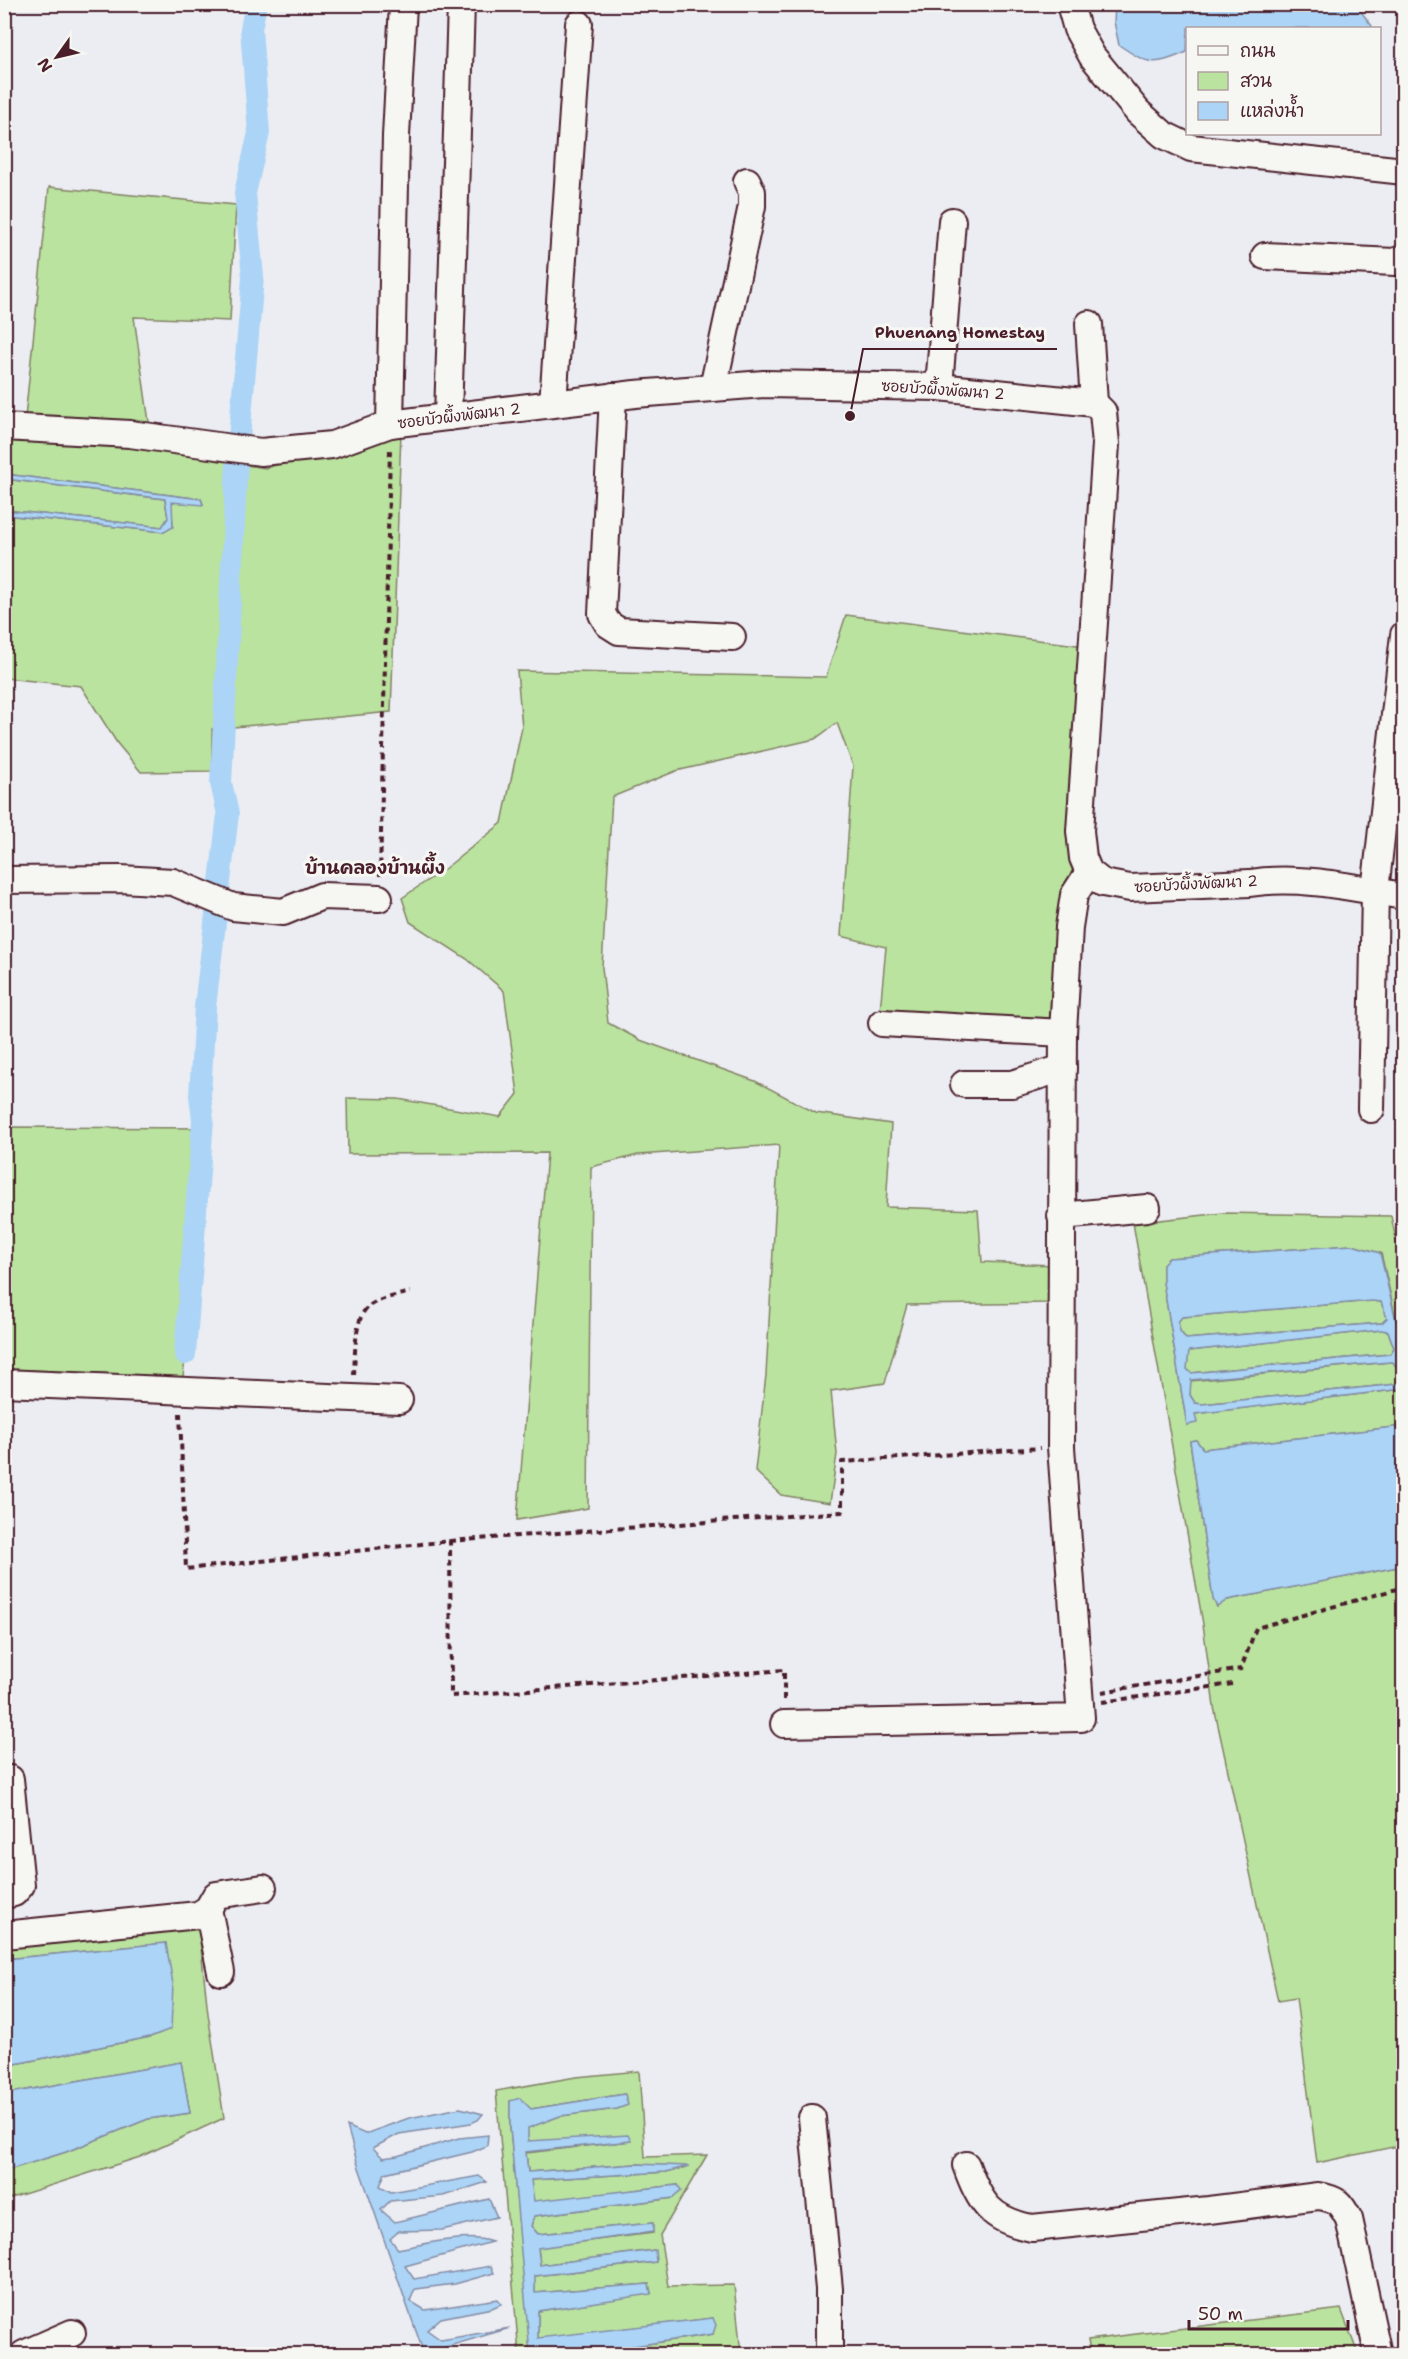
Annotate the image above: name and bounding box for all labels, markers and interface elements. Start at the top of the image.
north arrow [27,27,87,87]
legend [1186,27,1381,135]
text: ถนน [1240,39,1275,63]
text: N [33,54,57,76]
text: สวน [1240,69,1272,93]
text: แหล่งน้ำ [1240,94,1304,123]
callout: Phuenang Homestay [863,315,1057,349]
text: Phuenang Homestay [875,322,1045,343]
street label: ซอยบัวผึ้งพัฒนา 2 [881,372,1006,404]
street label: ซอยบัวผึ้งพัฒนา 2 [396,395,522,433]
district label: บ้านคลองบ้านผึ้ง [305,851,445,880]
street label: ซอยบัวผึ้งพัฒนา 2 [1134,867,1258,897]
scale bar [1189,2293,1348,2331]
text: 50 m [1198,2302,1243,2326]

